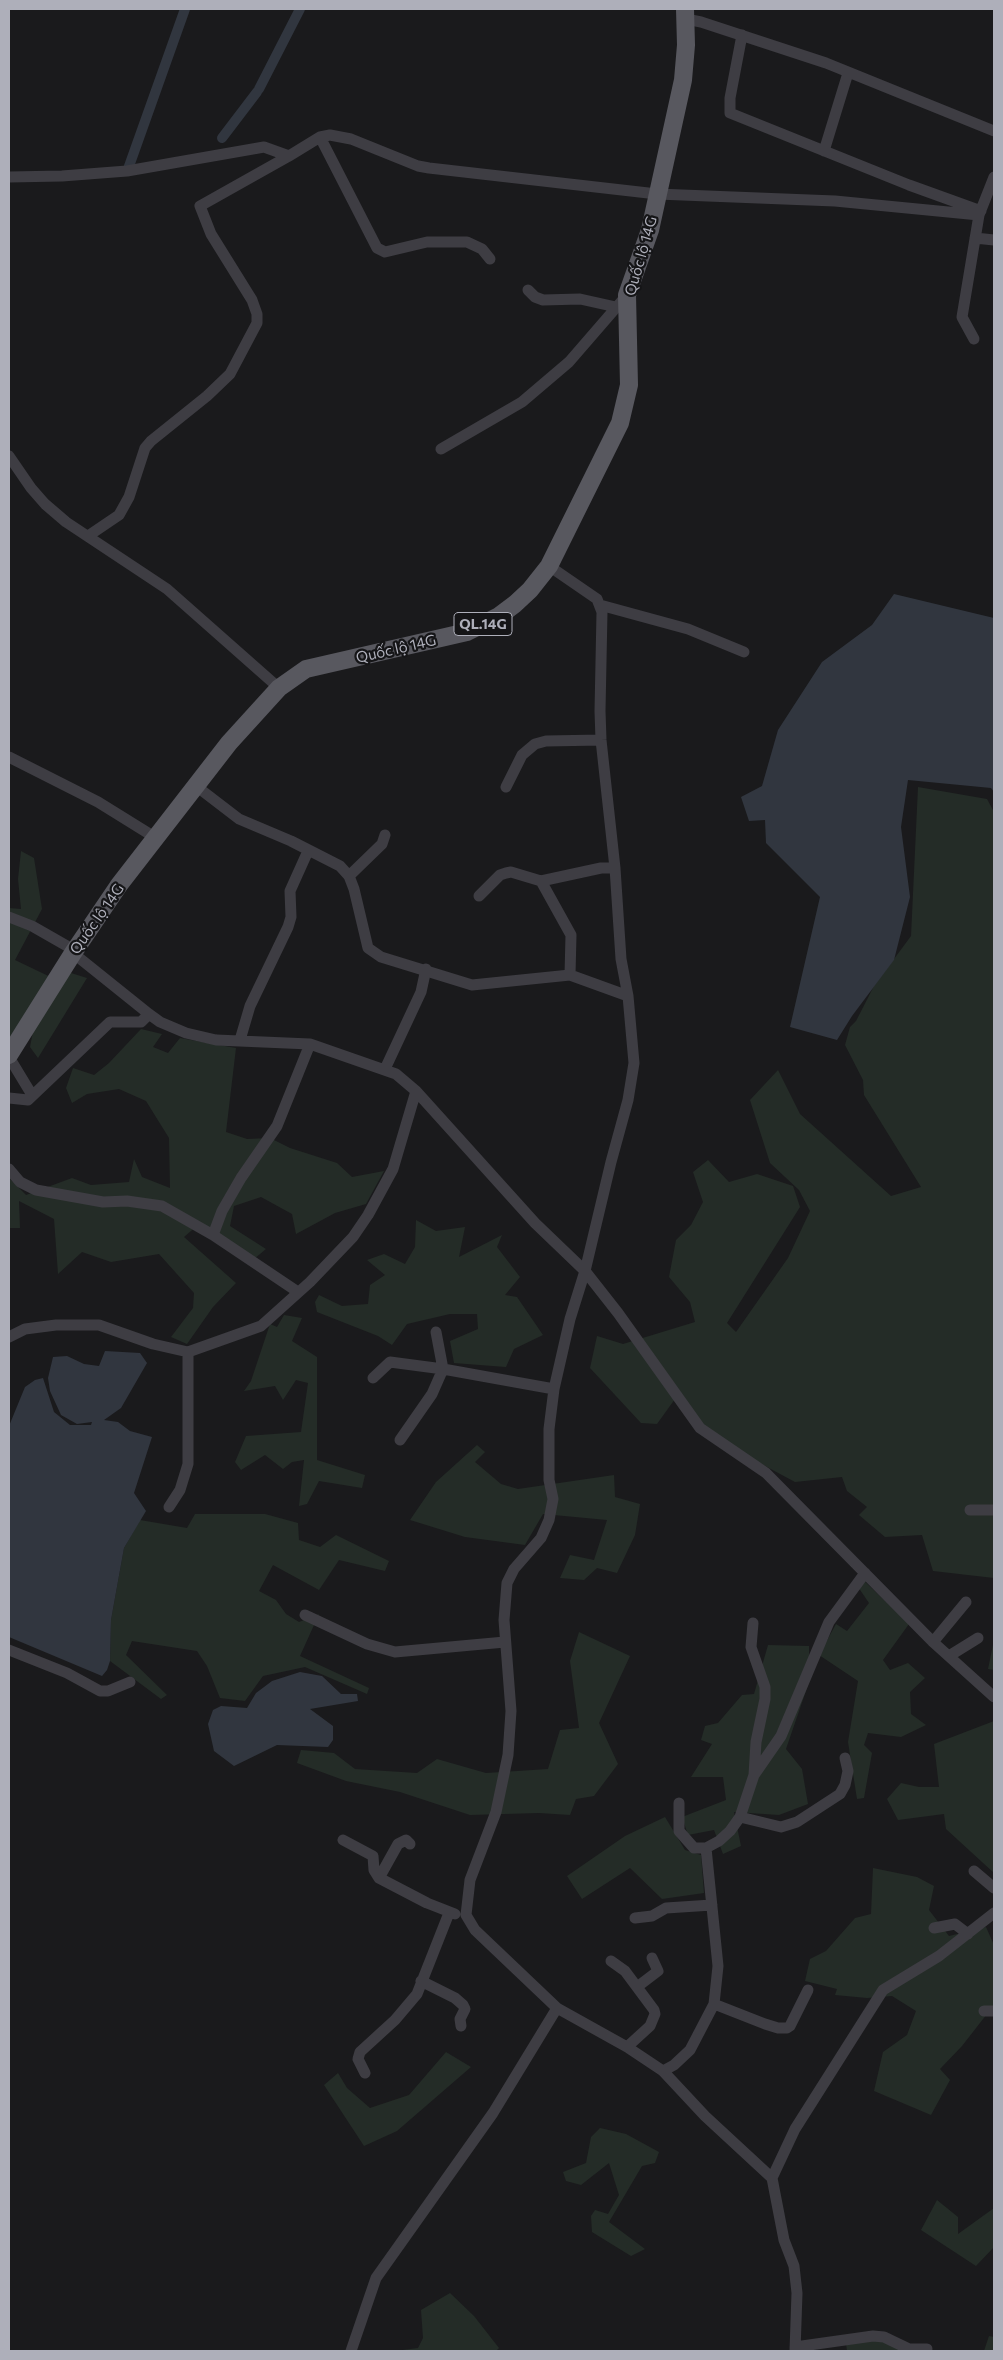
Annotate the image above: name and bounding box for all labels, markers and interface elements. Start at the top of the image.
street label: Quốc lộ 14G [621,214,661,298]
road number: QL.14G [454,612,512,636]
street label: Quốc lộ 14G [354,631,438,667]
street label: Quốc lộ 14G [66,880,128,958]

